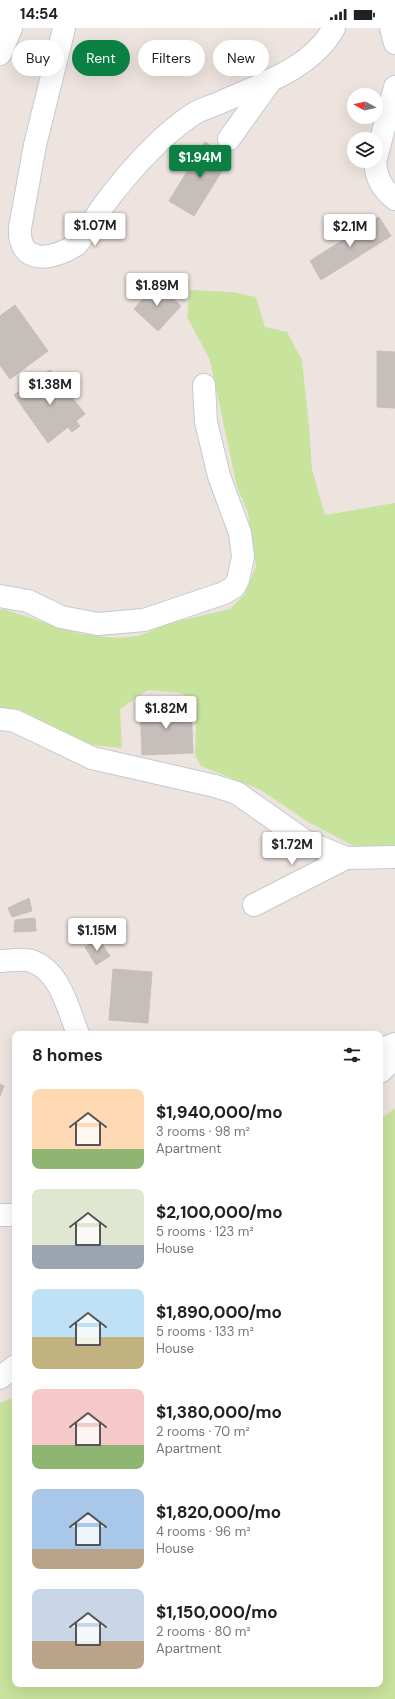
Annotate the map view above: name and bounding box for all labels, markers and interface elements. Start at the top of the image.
text: 14:54 [20,4,58,24]
chip: Buy [12,40,64,76]
chip: Rent [72,40,130,76]
chip: Filters [138,40,205,76]
chip: New [213,40,269,76]
north arrow [347,88,383,124]
map controls [347,88,383,168]
button: layers [347,132,383,168]
pin: $1.94M [167,145,233,179]
text: $1.94M [178,149,222,166]
pin: $1.07M [62,213,128,247]
pin: $2.1M [322,214,378,248]
text: $1.07M [74,217,116,234]
text: $2.1M [333,218,367,235]
pin: $1.89M [124,273,190,307]
text: $1.89M [135,277,179,294]
pin: $1.38M [17,372,83,406]
text: $1.38M [28,376,72,393]
pin: $1.82M [133,696,199,730]
text: $1.82M [144,700,188,717]
pin: $1.72M [259,832,325,866]
text: $1.72M [271,836,313,853]
pin: $1.15M [64,918,130,952]
text: $1.15M [77,922,117,939]
text: 8 homes [32,1044,103,1066]
icon: filters [341,1044,363,1066]
text: $1,940,000/mo [156,1101,283,1123]
icon: home [64,1105,112,1153]
text: 3 rooms · 98 m² [156,1123,250,1140]
text: Apartment [156,1140,221,1157]
text: $2,100,000/mo [156,1201,283,1223]
icon: home [64,1205,112,1253]
text: 5 rooms · 123 m² [156,1223,254,1240]
text: House [156,1240,194,1257]
text: $1,890,000/mo [156,1301,282,1323]
icon: home [64,1305,112,1353]
text: 5 rooms · 133 m² [156,1323,254,1340]
text: House [156,1340,194,1357]
text: $1,380,000/mo [156,1401,282,1423]
icon: home [64,1405,112,1453]
text: 2 rooms · 70 m² [156,1423,250,1440]
text: Apartment [156,1440,221,1457]
text: $1,820,000/mo [156,1501,281,1523]
icon: home [64,1505,112,1553]
text: 4 rooms · 96 m² [156,1523,251,1540]
text: House [156,1540,194,1557]
text: $1,150,000/mo [156,1601,278,1623]
icon: home [64,1605,112,1653]
text: 2 rooms · 80 m² [156,1623,251,1640]
text: Apartment [156,1640,221,1657]

